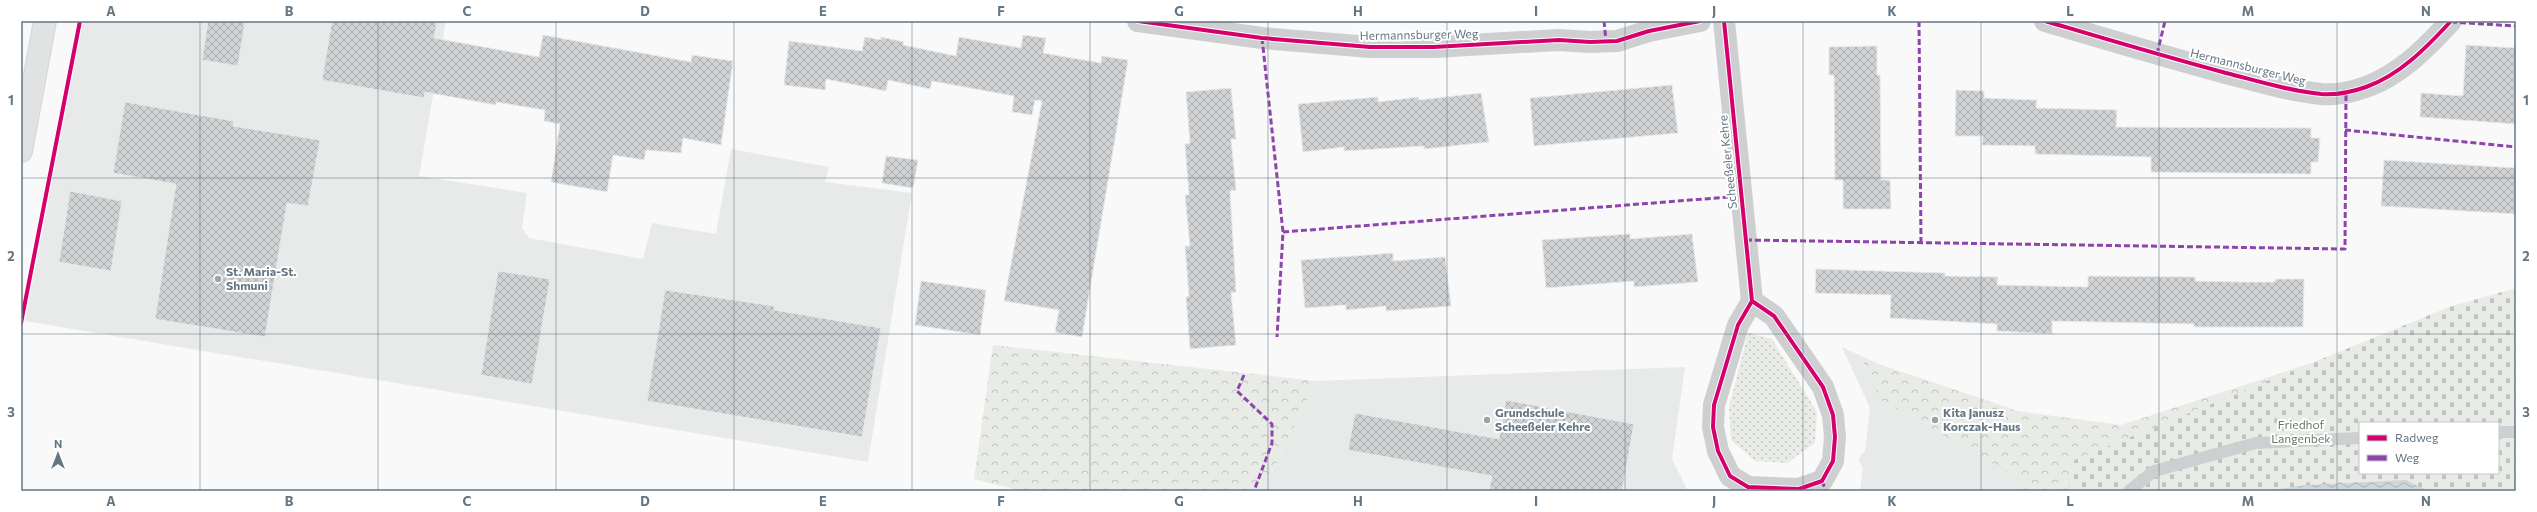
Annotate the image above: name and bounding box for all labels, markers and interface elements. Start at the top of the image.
text: A [106,3,116,19]
text: B [285,3,294,19]
text: C [463,3,472,19]
text: D [640,3,650,19]
text: E [819,3,827,19]
text: F [997,3,1005,19]
text: G [1174,3,1184,19]
text: H [1353,3,1363,19]
text: I [1534,3,1538,19]
text: J [1712,3,1716,19]
text: K [1887,3,1897,19]
text: L [2066,3,2074,19]
text: M [2242,3,2254,19]
text: N [2421,3,2431,19]
street label: Hermannsburger Weg [1360,26,1479,42]
street label: Hermannsburger Weg [2189,45,2308,87]
text: 1 [8,92,14,108]
text: 1 [2523,92,2529,108]
street label: Scheeßeler Kehre [1715,115,1739,210]
text: 2 [7,248,15,264]
text: 2 [2522,248,2530,264]
place label: St. Maria-St. Shmuni [226,264,296,292]
marker: St. Maria-St. Shmuni [213,274,223,284]
text: 3 [7,404,15,420]
text: 3 [2522,404,2530,420]
place label: Grundschule Scheeßeler Kehre [1495,405,1590,433]
place label: Kita Janusz Korczak-Haus [1943,405,2021,433]
marker: Grundschule Scheeßeler Kehre [1482,415,1492,425]
marker: Kita Janusz Korczak-Haus [1930,415,1940,425]
park label: Friedhof Langenbek [2271,417,2331,445]
legend [2359,422,2499,474]
text: Radweg [2395,430,2439,444]
north arrow [38,434,78,474]
text: N [54,437,62,450]
text: Weg [2395,450,2420,464]
text: A [106,493,116,509]
text: B [285,493,294,509]
text: C [463,493,472,509]
text: D [640,493,650,509]
text: E [819,493,827,509]
text: F [997,493,1005,509]
text: G [1174,493,1184,509]
text: H [1353,493,1363,509]
text: I [1534,493,1538,509]
text: J [1712,493,1716,509]
text: K [1887,493,1897,509]
text: L [2066,493,2074,509]
text: M [2242,493,2254,509]
text: N [2421,493,2431,509]

